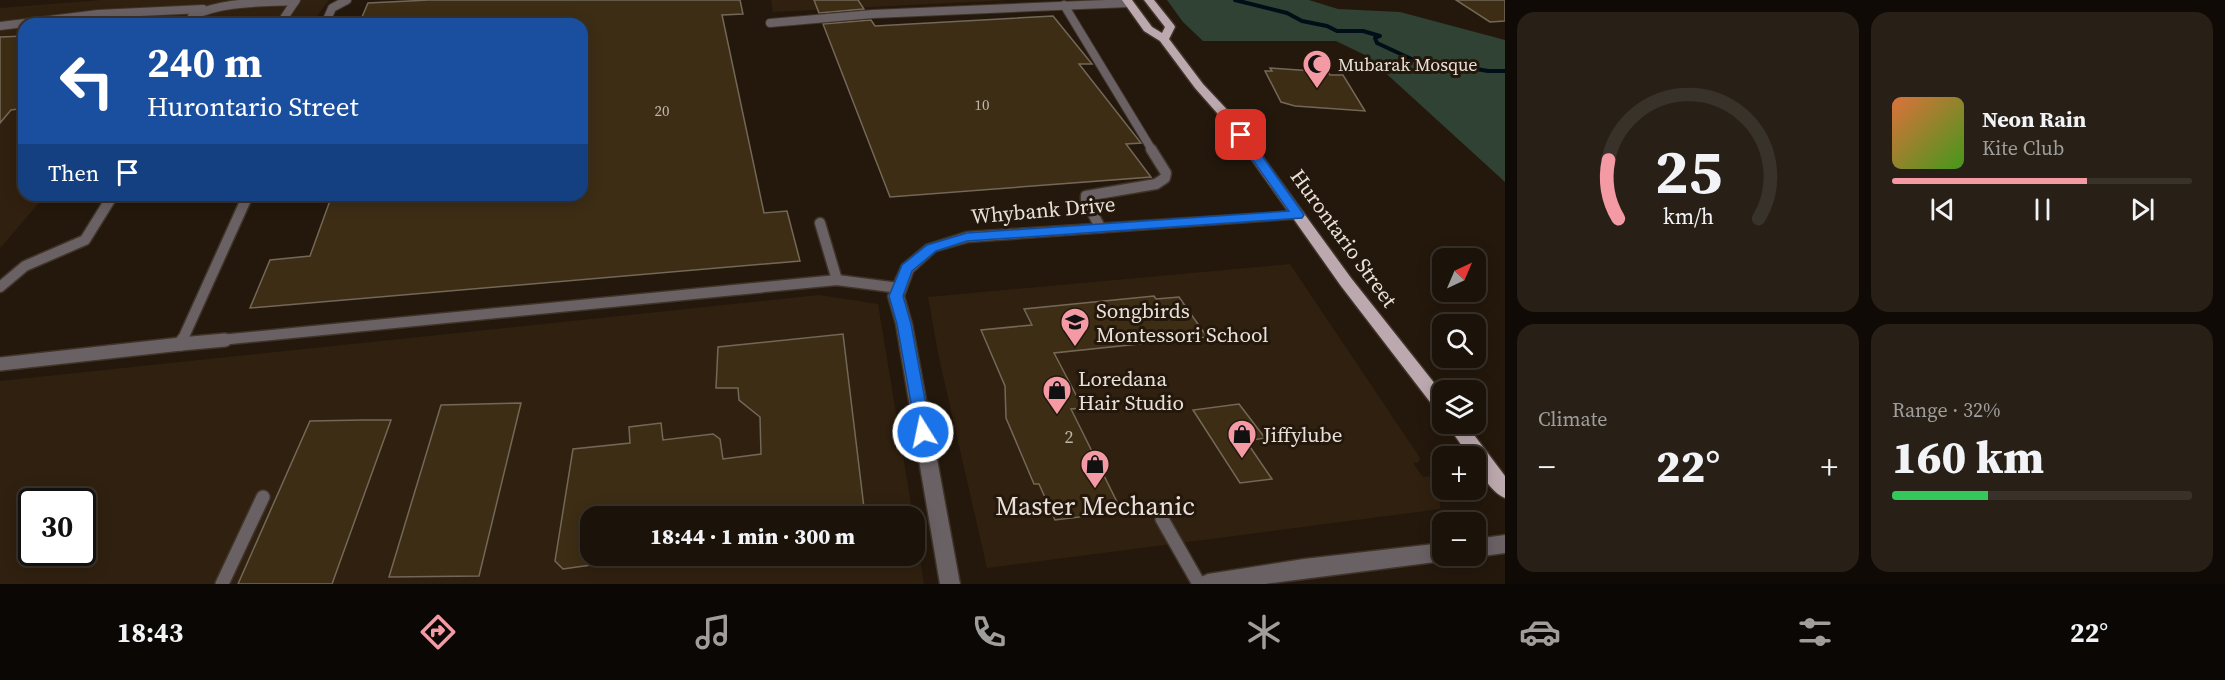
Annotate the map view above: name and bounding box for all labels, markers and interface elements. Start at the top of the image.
text: 240 m [147,33,262,91]
icon: left [48,42,126,120]
mosque icon: Mubarak Mosque [1301,48,1333,90]
place label: Mubarak Mosque [1338,52,1478,77]
text: Hurontario Street [147,88,358,125]
house number: 10 [974,94,990,115]
house number: 20 [654,100,670,121]
text: Neon Rain [1982,104,2086,134]
pin [1215,109,1266,160]
icon: arrive [1224,118,1257,151]
text: 25 [1654,128,1722,214]
text: Kite Club [1982,134,2064,162]
icon: arrive [111,156,144,189]
text: Then [48,158,99,188]
street label: Hurontario Street [1284,163,1404,313]
street label: Whybank Drive [970,189,1116,231]
icon: previous [1926,193,1959,226]
icon: pause [2026,193,2059,226]
icon: next [2126,193,2159,226]
text: km/h [1662,202,1714,231]
north arrow [1432,248,1486,302]
map controls [1432,248,1486,566]
place label: Songbirds Montessori School [1096,296,1269,349]
school or university icon: Songbirds Montessori School [1059,306,1091,348]
button: search [1432,314,1486,368]
place label: Loredana Hair Studio [1078,364,1184,417]
shop icon: Loredana Hair Studio [1041,374,1073,416]
button: layers [1432,380,1486,434]
text: Range · 32% [1892,396,2001,424]
position arrow [891,400,955,464]
text: Climate [1538,405,1607,433]
shop icon: Jiffylube [1226,418,1258,460]
place label: Jiffylube [1262,420,1342,449]
house number: 2 [1065,424,1074,449]
text: 160 km [1892,426,2044,488]
text: 22° [1656,435,1720,497]
text: − [1538,444,1556,489]
text: + [1820,444,1838,489]
button: + [1432,446,1486,500]
shop icon: Master Mechanic [1079,448,1111,490]
speed limit sign: 30 [18,488,96,566]
place label: Master Mechanic [995,488,1195,524]
button: − [1432,512,1486,566]
text: 18:44 · 1 min · 300 m [650,521,855,551]
icon: directions [417,611,459,653]
icon: music [692,611,734,653]
icon: phone [968,611,1010,653]
icon: climate [1243,611,1285,653]
icon: car [1519,611,1561,653]
icon: filters [1794,611,1836,653]
text: 18:43 [117,614,183,651]
text: 22° [2070,614,2108,651]

